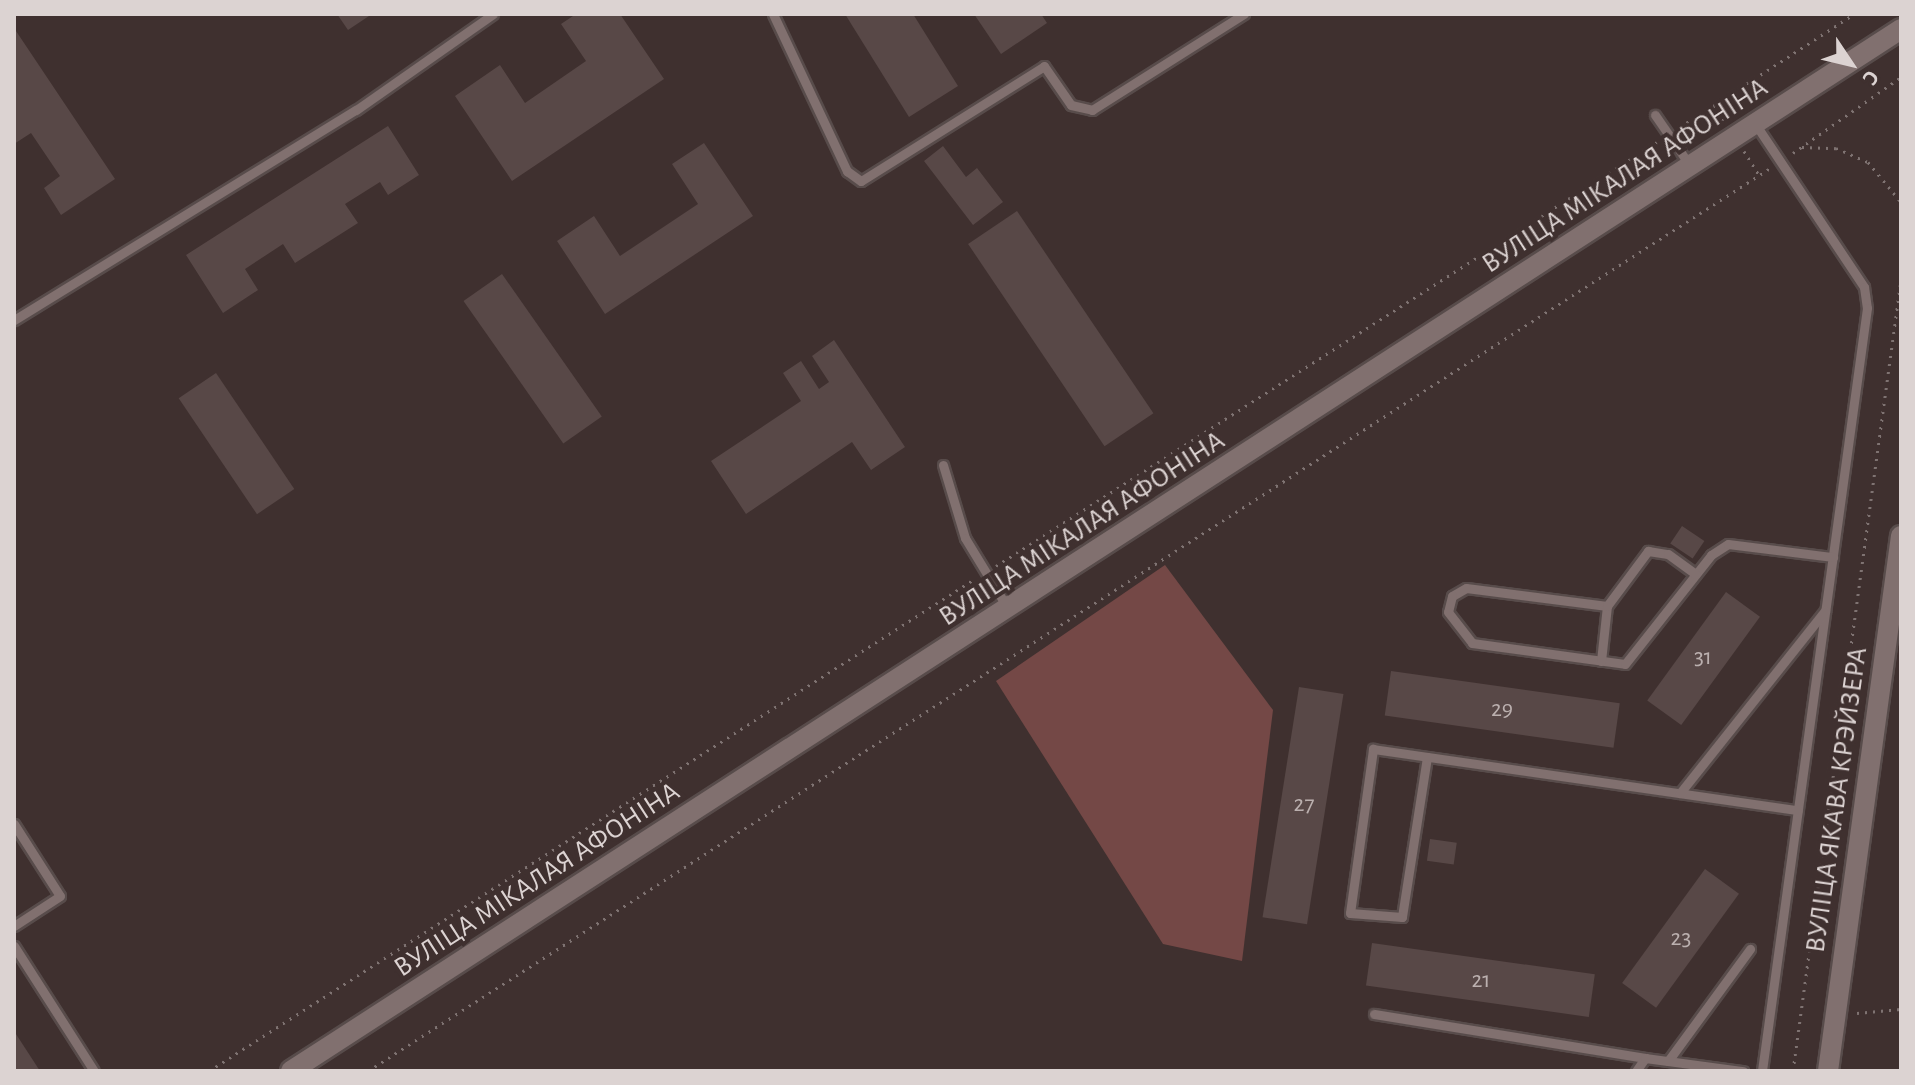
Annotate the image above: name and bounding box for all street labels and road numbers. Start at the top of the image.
street label: ВУЛІЦА МІКАЛАЯ АФОНІНА [1476,71,1774,281]
street label: ВУЛІЦА МІКАЛАЯ АФОНІНА [933,424,1231,634]
street label: ВУЛІЦА ЯКАВА КРЭЙЗЕРА [1799,645,1875,955]
street label: ВУЛІЦА МІКАЛАЯ АФОНІНА [388,775,686,985]

